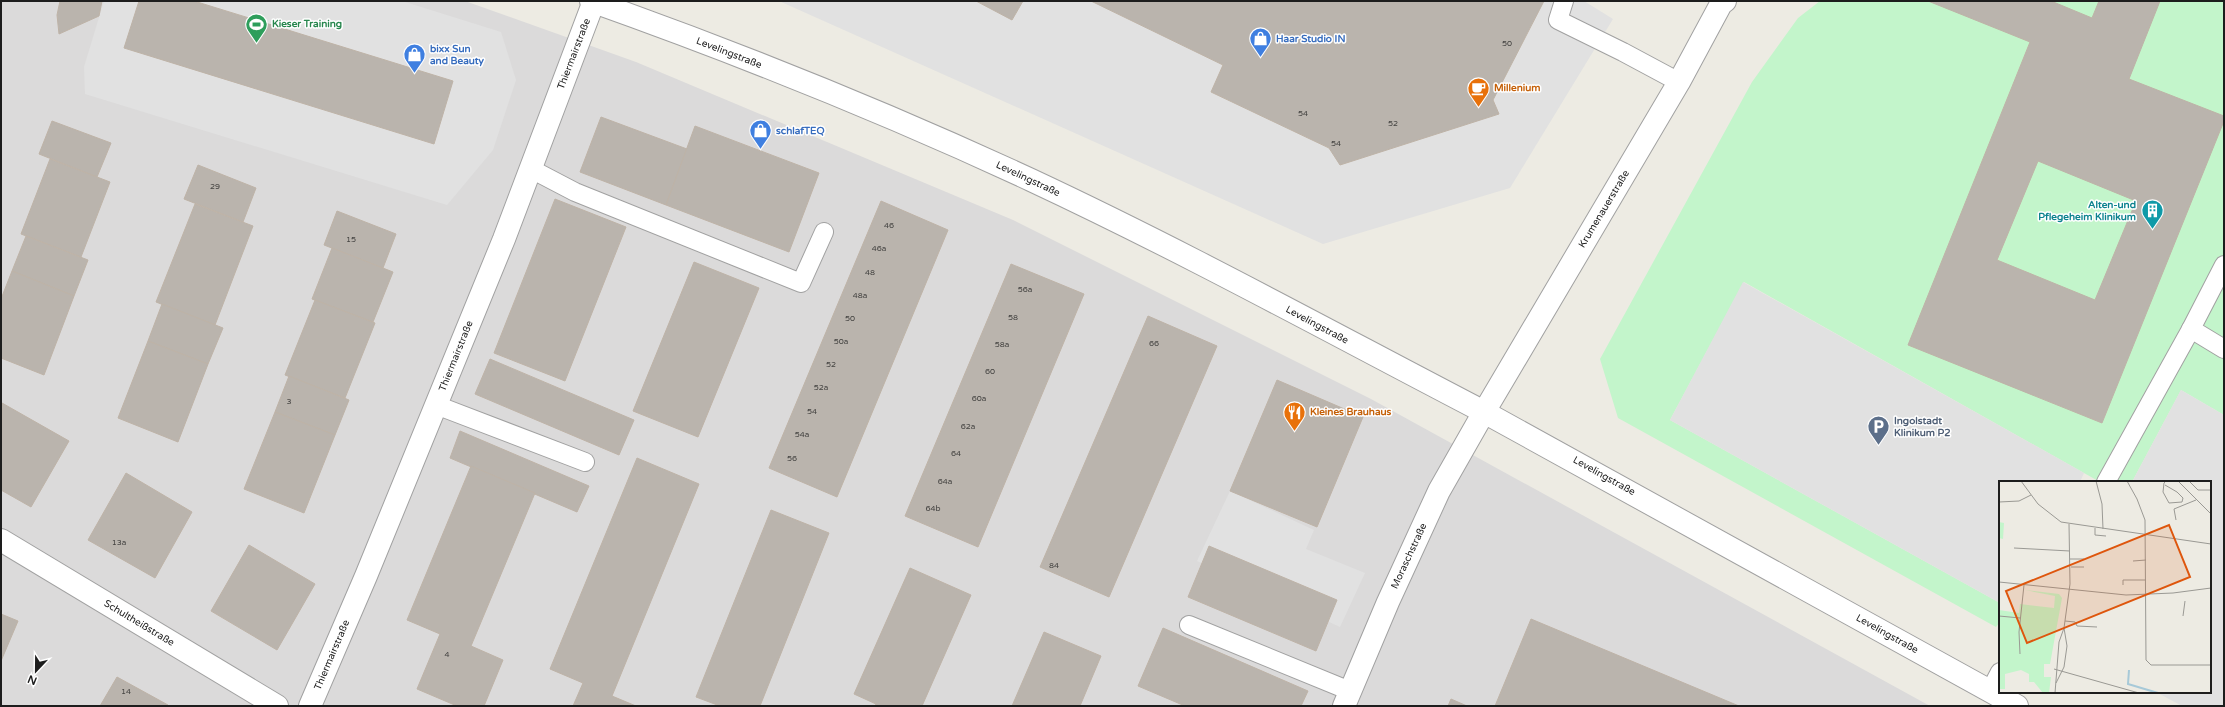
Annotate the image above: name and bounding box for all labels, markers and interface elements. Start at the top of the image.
sports icon: Kieser Training [243,11,269,44]
street label: Thiermairstraße [555,17,593,91]
place label: Kieser Training [272,18,342,30]
shop icon: Haar Studio IN [1247,26,1273,59]
place label: Haar Studio IN [1276,33,1345,45]
street label: Levelingstraße [694,35,764,71]
house number: 50 [1502,39,1512,48]
shop icon: bixx Sun and Beauty [401,42,427,75]
place label: bixx Sun and Beauty [430,43,485,67]
cafe icon: Millenium [1466,75,1492,108]
place label: Millenium [1494,82,1541,94]
house number: 54 [1298,109,1308,118]
shop icon: schlafTEQ [748,118,774,151]
house number: 52 [1388,119,1398,128]
place label: schlafTEQ [776,125,825,137]
house number: 54 [1331,139,1341,148]
street label: Levelingstraße [994,159,1062,199]
street label: Krumenauerstraße [1576,168,1632,250]
house number: 29 [210,182,220,191]
building icon: Alten-und Pflegeheim Klinikum [2139,198,2165,231]
place label: Alten-und Pflegeheim Klinikum [2038,199,2136,223]
house number: 46 [884,221,894,230]
house number: 15 [346,235,356,244]
house number: 46a [872,244,886,253]
house number: 48 [865,268,875,277]
house number: 56a [1018,285,1032,294]
house number: 48a [853,291,867,300]
street label: Levelingstraße [1284,303,1351,347]
house number: 58 [1008,313,1018,322]
house number: 50 [845,314,855,323]
street label: Thiermairstraße [436,319,476,393]
house number: 50a [834,337,848,346]
house number: 66 [1149,339,1159,348]
house number: 58a [995,340,1009,349]
house number: 52 [826,360,836,369]
house number: 60 [985,367,995,376]
house number: 52a [814,383,828,392]
house number: 60a [972,394,986,403]
house number: 3 [286,397,292,406]
restaurant icon: Kleines Brauhaus [1282,399,1308,432]
place label: Kleines Brauhaus [1310,406,1392,418]
house number: 54 [807,407,817,416]
parking icon: Ingolstadt Klinikum P2 [1865,414,1891,447]
place label: Ingolstadt Klinikum P2 [1894,415,1951,439]
house number: 62a [961,422,975,431]
house number: 54a [795,430,809,439]
house number: 64 [951,449,961,458]
house number: 56 [787,454,797,463]
street label: Levelingstraße [1571,454,1638,498]
house number: 64a [938,477,952,486]
inset map [1999,481,2211,693]
house number: 64b [925,504,941,513]
street label: Moraschstraße [1389,521,1430,591]
house number: 13a [112,538,126,547]
house number: 84 [1049,561,1059,570]
street label: Schultheißstraße [102,597,177,649]
street label: Levelingstraße [1854,612,1921,656]
street label: Thiermairstraße [312,618,352,692]
house number: 4 [444,650,450,659]
north arrow [16,651,56,691]
text: N [26,672,39,687]
house number: 14 [121,687,131,696]

